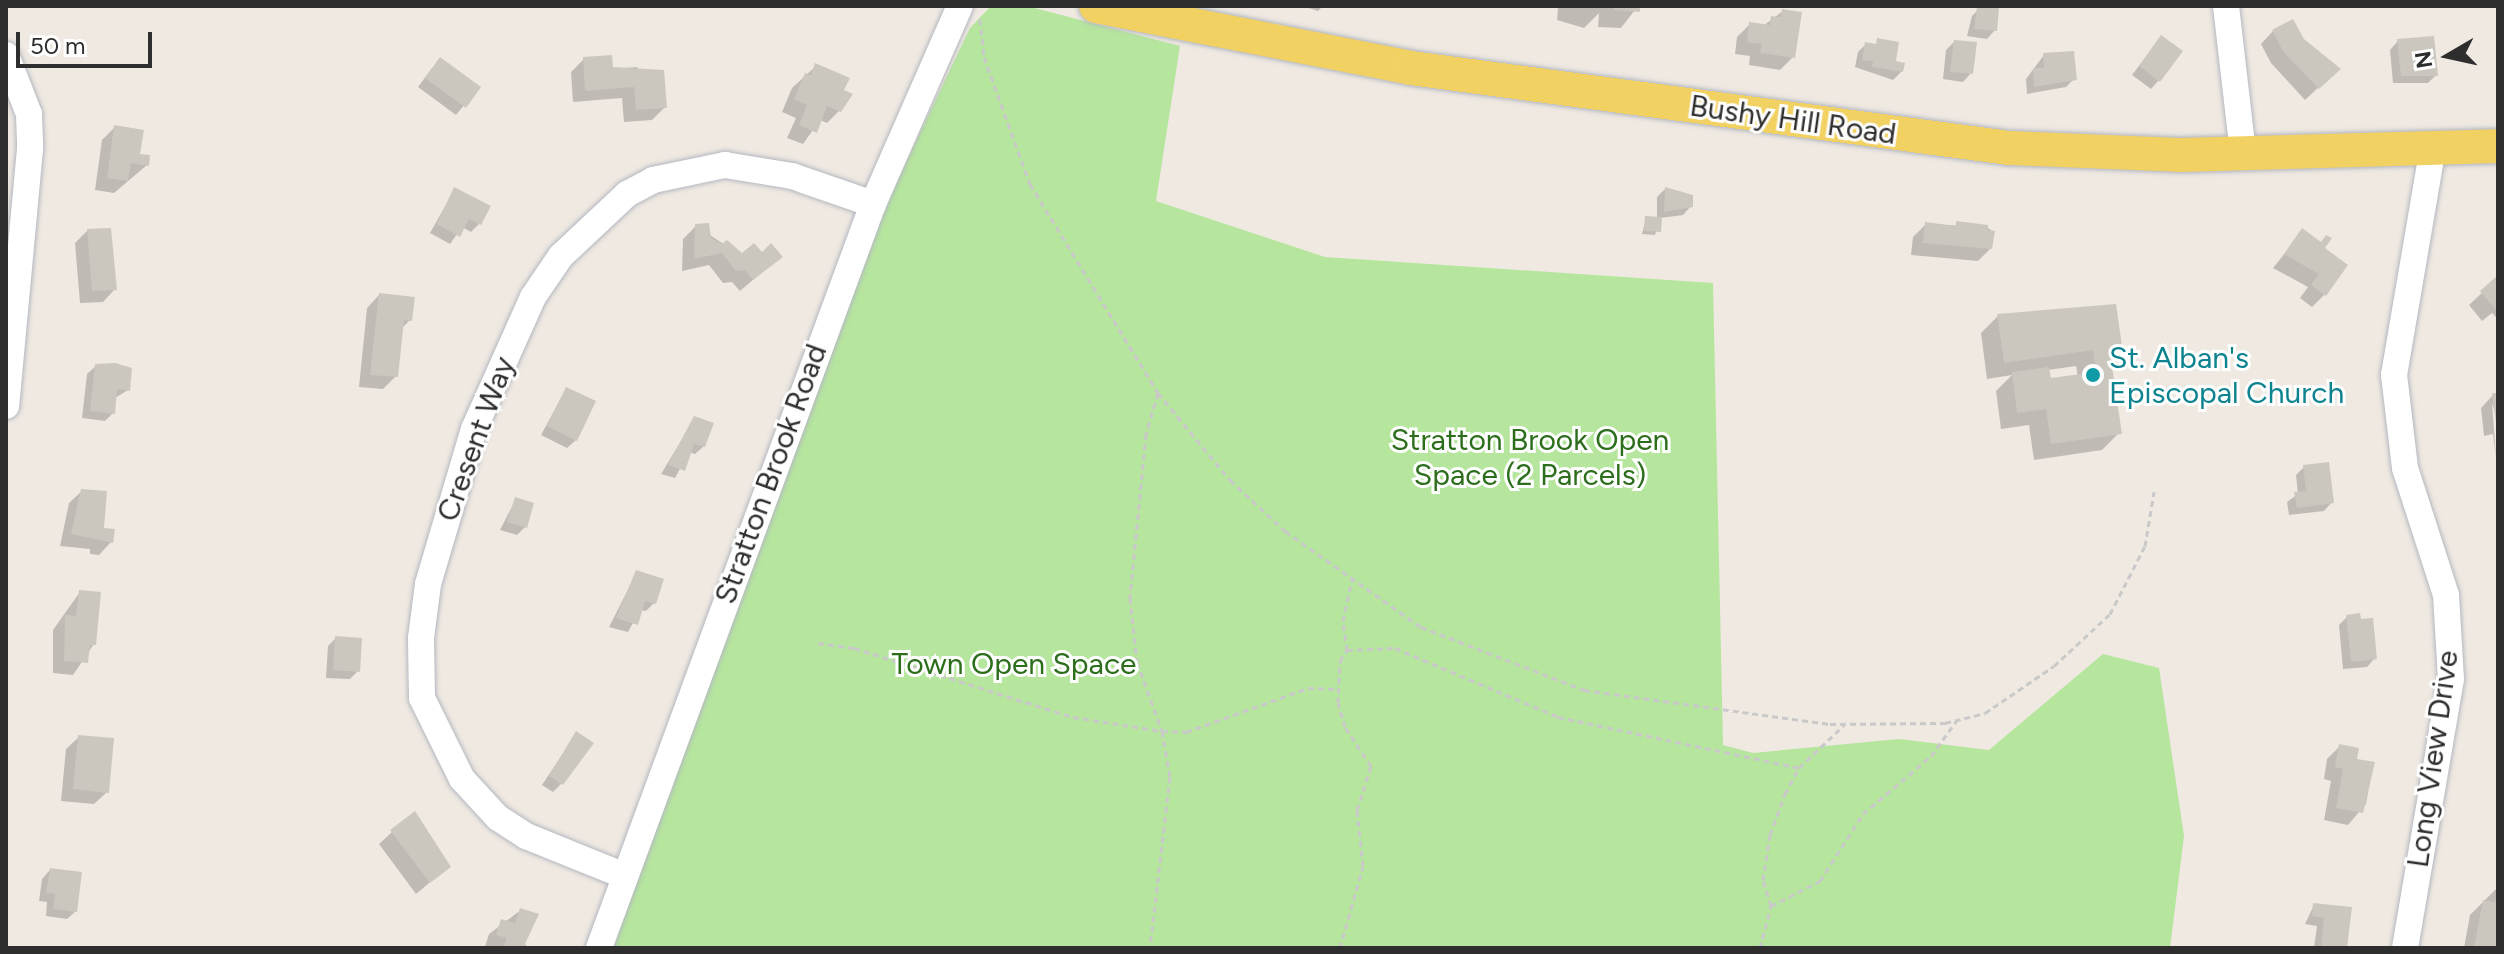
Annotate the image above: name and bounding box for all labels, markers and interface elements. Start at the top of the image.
scale bar [20,16,156,66]
north arrow [2408,16,2488,96]
text: 50 m [30,31,86,60]
text: N [2409,49,2438,70]
street label: Bushy Hill Road [1688,88,1898,152]
street label: Stratton Brook Road [707,339,835,609]
place label: St. Alban's Episcopal Church [2109,340,2344,410]
street label: Cresent Way [430,352,522,526]
marker: St. Alban's Episcopal Church [2084,366,2102,384]
park label: Stratton Brook Open Space (2 Parcels) [1391,422,1669,492]
park label: Town Open Space [892,646,1136,682]
street label: Long View Drive [2400,648,2466,870]

